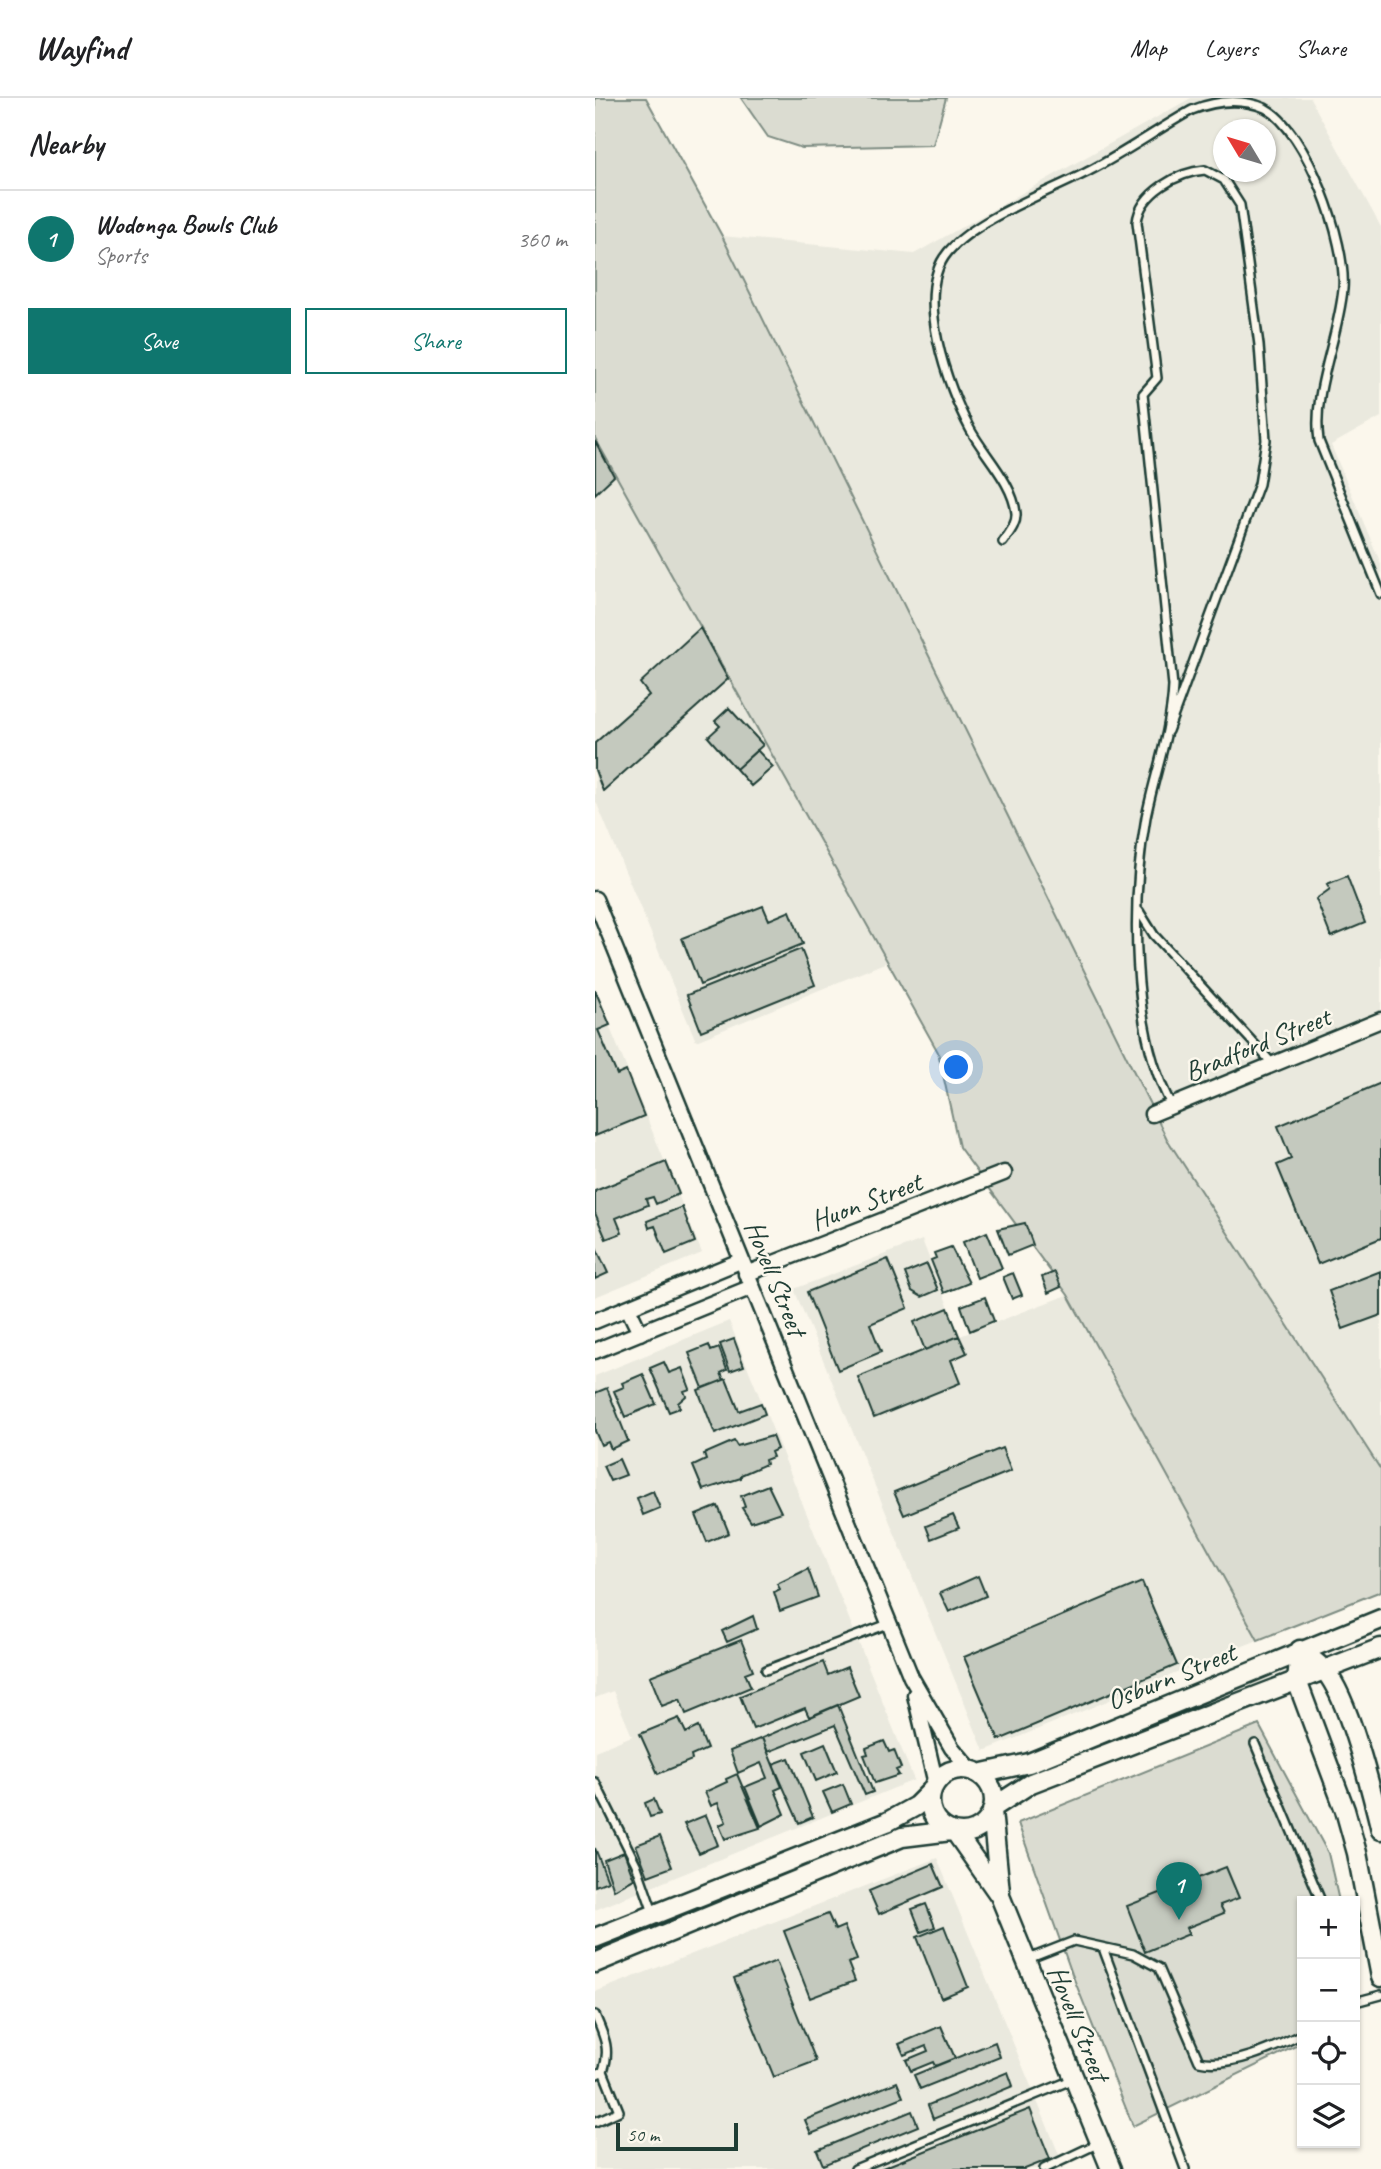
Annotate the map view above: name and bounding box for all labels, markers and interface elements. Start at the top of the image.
text: Wayfind [35,27,128,69]
text: Map [1130,33,1167,63]
text: Layers [1205,33,1258,63]
text: Share [1296,33,1346,63]
north arrow [1213,119,1276,182]
text: Nearby [28,125,104,163]
text: Wodonga Bowls Club [95,208,276,241]
text: 1 [46,225,56,254]
text: 360 m [518,225,567,254]
text: Sports [95,241,147,270]
button: Save [28,308,291,374]
button: Share [305,308,567,374]
street label: Bradford Street [1179,998,1338,1089]
your location [939,1050,973,1084]
street label: Huon Street [806,1163,929,1238]
street label: Hovell Street [737,1215,816,1344]
street label: Osburn Street [1101,1633,1243,1718]
pin: 1 [1156,1862,1202,1920]
map controls [1297,1896,1360,2148]
button: + [1297,1896,1360,1959]
button: − [1297,1959,1360,2022]
street label: Hovell Street [1040,1960,1119,2089]
button: locate [1297,2022,1360,2085]
button: layers [1297,2085,1360,2148]
scale bar [616,2120,739,2152]
text: 50 m [627,2123,659,2147]

